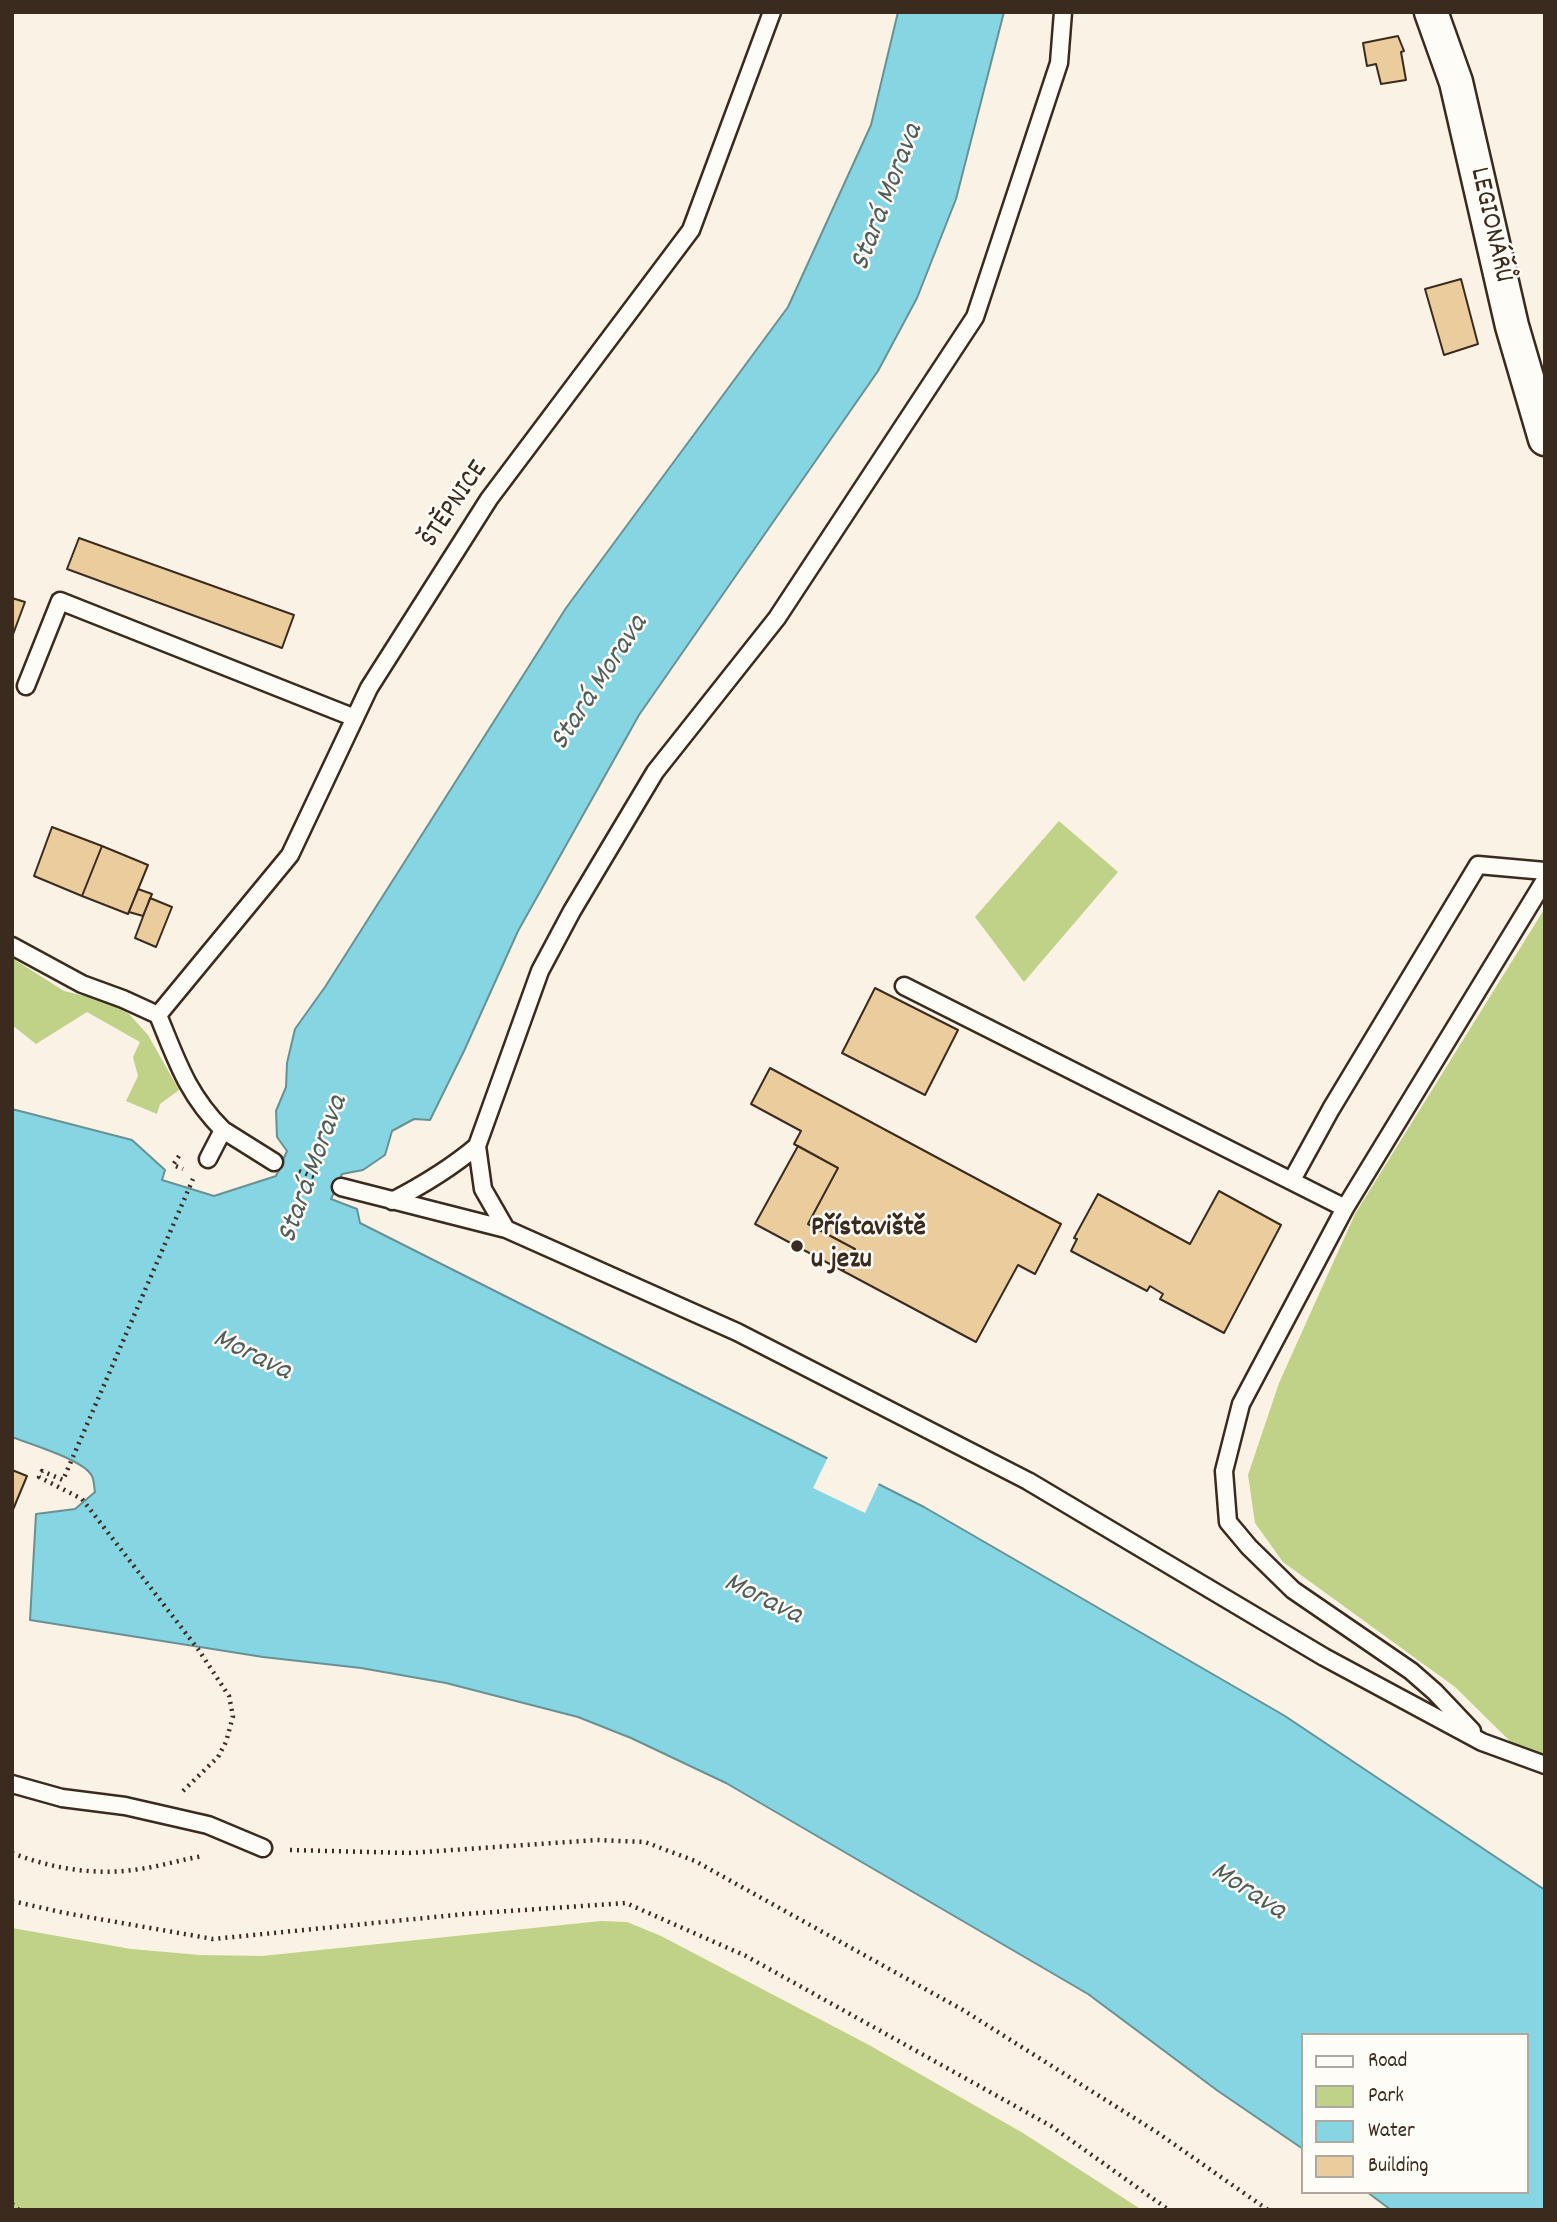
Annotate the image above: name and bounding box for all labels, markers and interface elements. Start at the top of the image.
water label: Stará Morava [845,120,933,276]
street label: LEGIONÁŘŮ [1459,164,1519,286]
street label: ŠTĚPNICE [415,455,497,555]
water label: Stará Morava [544,610,658,758]
water label: Stará Morava [272,1091,358,1249]
place label: Přístaviště u jezu [811,1213,926,1279]
marker: Přístaviště u jezu [789,1238,805,1254]
water label: Morava [206,1323,296,1391]
water label: Morava [717,1567,807,1635]
water label: Morava [1203,1855,1291,1931]
legend [1302,2033,1529,2194]
text: Road [1368,2047,1407,2077]
text: Park [1368,2082,1404,2112]
text: Water [1368,2117,1415,2147]
text: Building [1368,2152,1428,2182]

